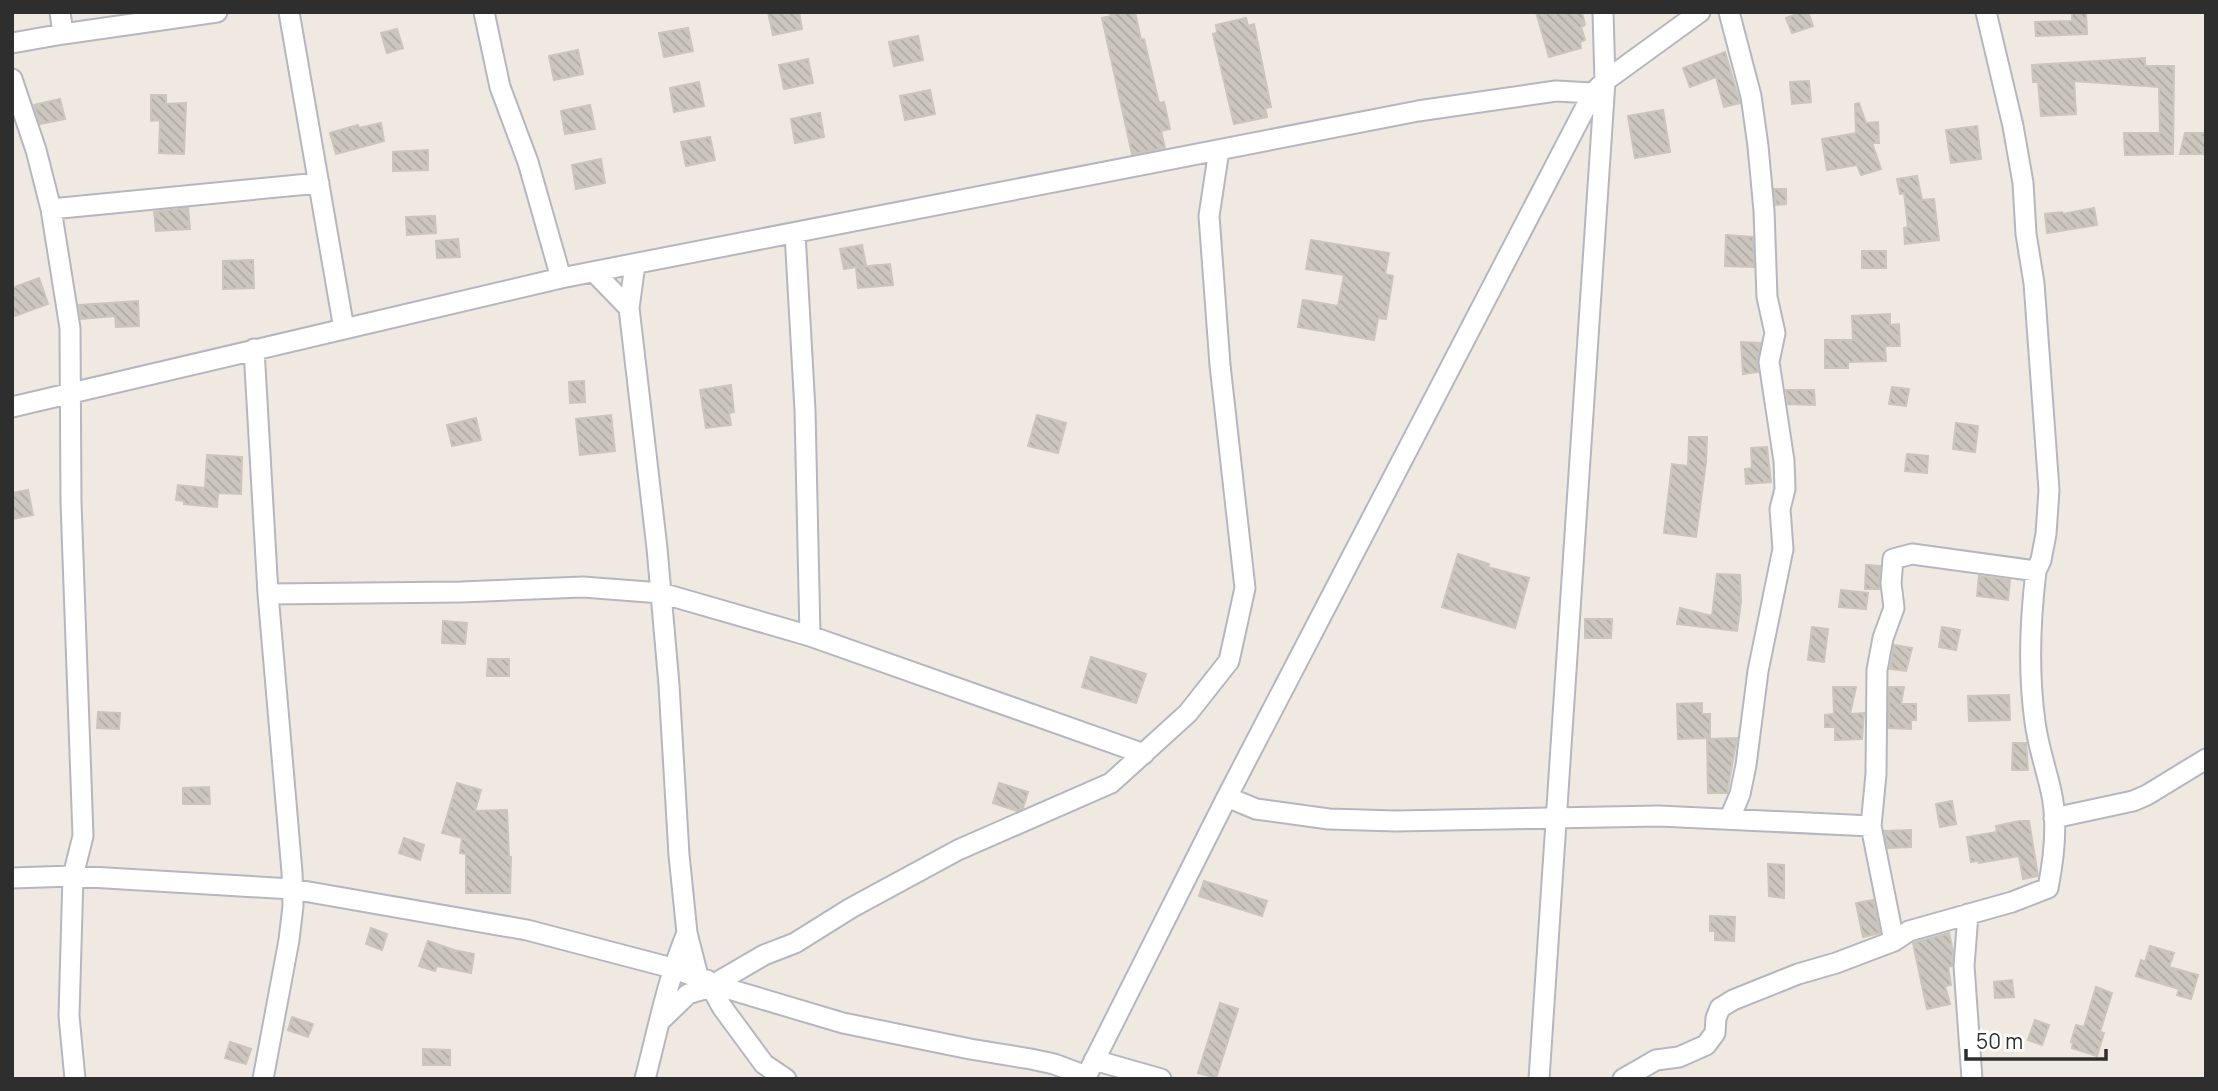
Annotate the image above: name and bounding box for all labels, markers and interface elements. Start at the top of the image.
scale bar [1966,1018,2106,1062]
text: 50 m [1976,1027,2023,1055]

